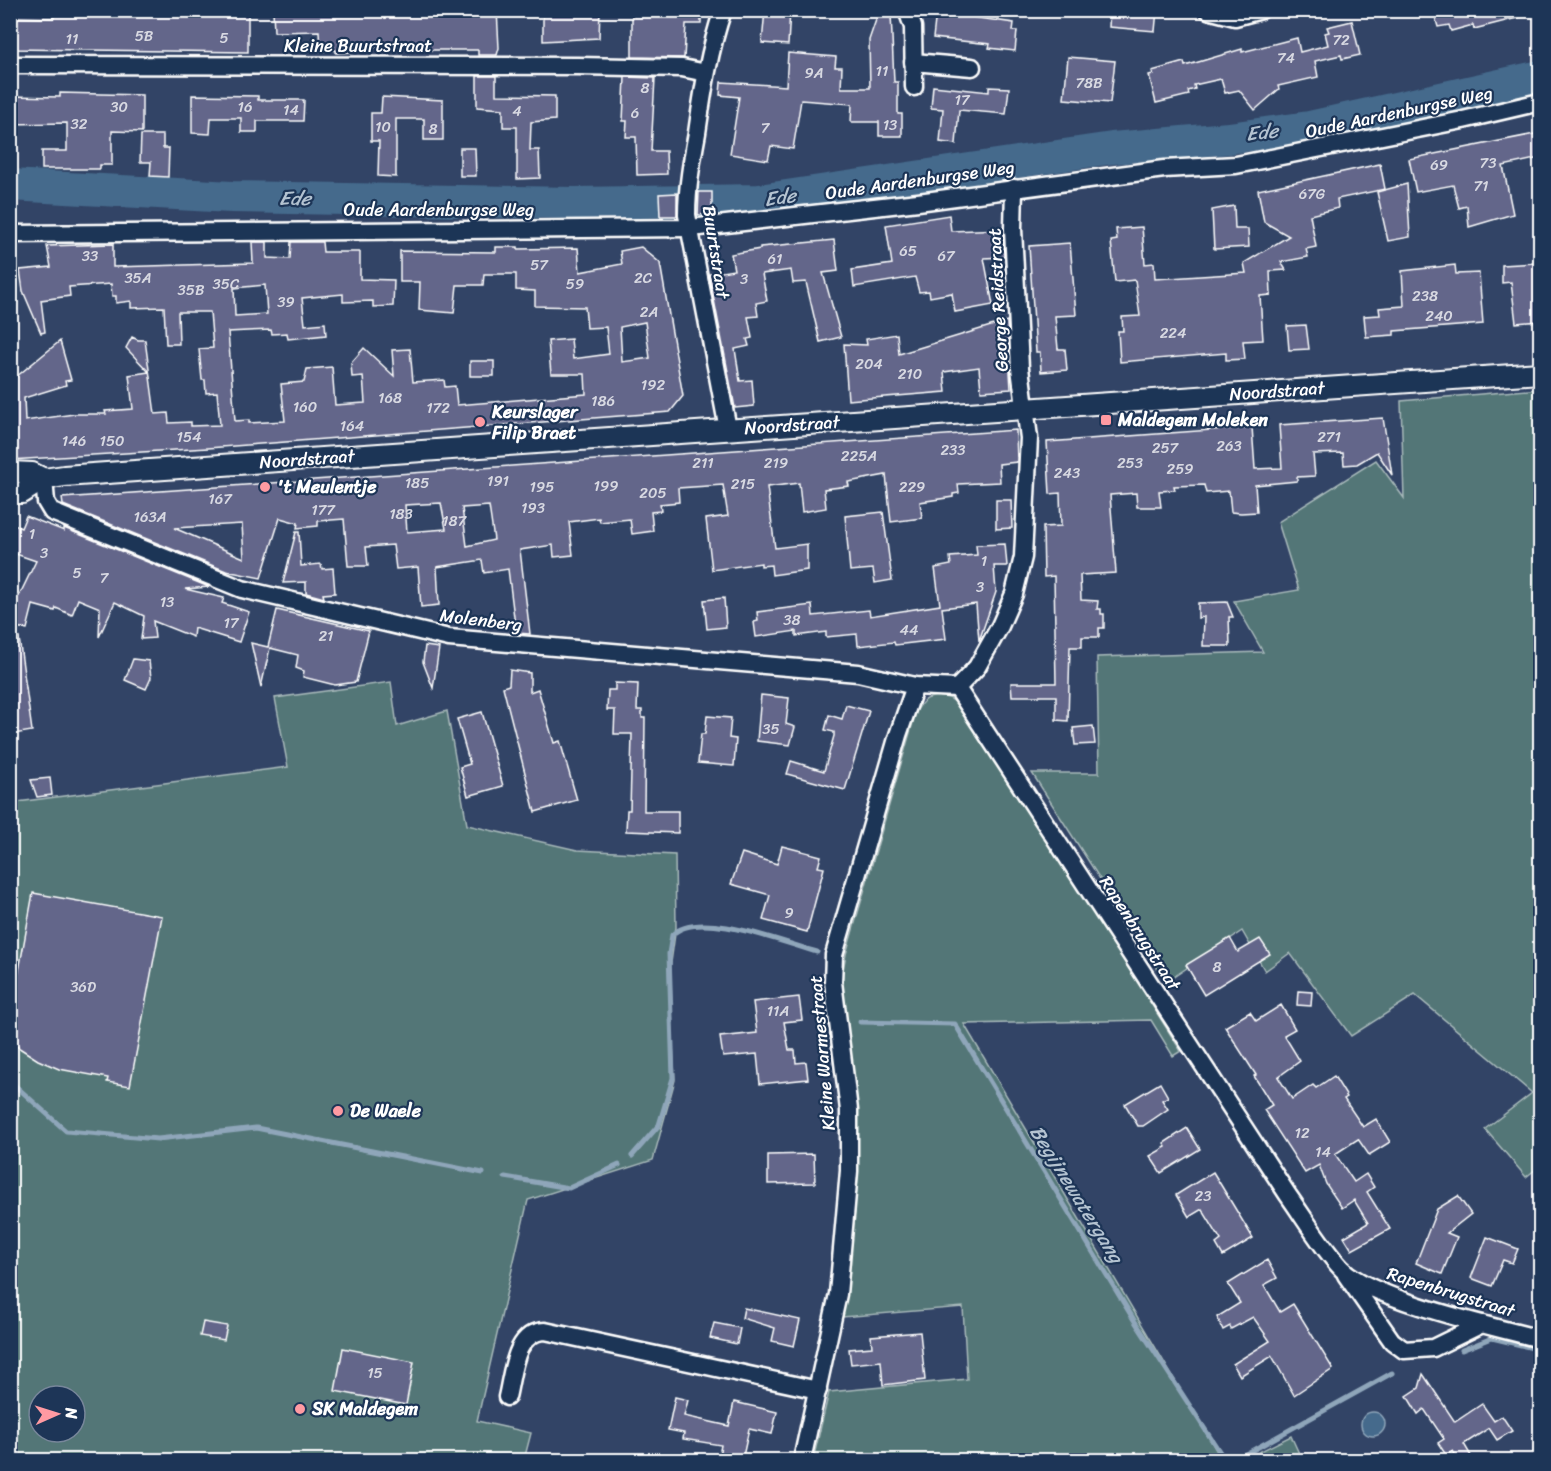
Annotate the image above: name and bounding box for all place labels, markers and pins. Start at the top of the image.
place label: Keurslager Filip Braet [491,396,579,449]
place label: Maldegem Moleken [1117,404,1268,436]
marker: Maldegem Moleken [1099,413,1113,427]
marker: Keurslager Filip Braet [473,415,487,429]
place label: 't Meulentje [277,471,377,503]
marker: 't Meulentje [258,480,272,494]
place label: De Waele [350,1095,422,1127]
marker: De Waele [331,1104,345,1118]
place label: SK Maldegem [311,1393,418,1425]
marker: SK Maldegem [293,1402,307,1416]

